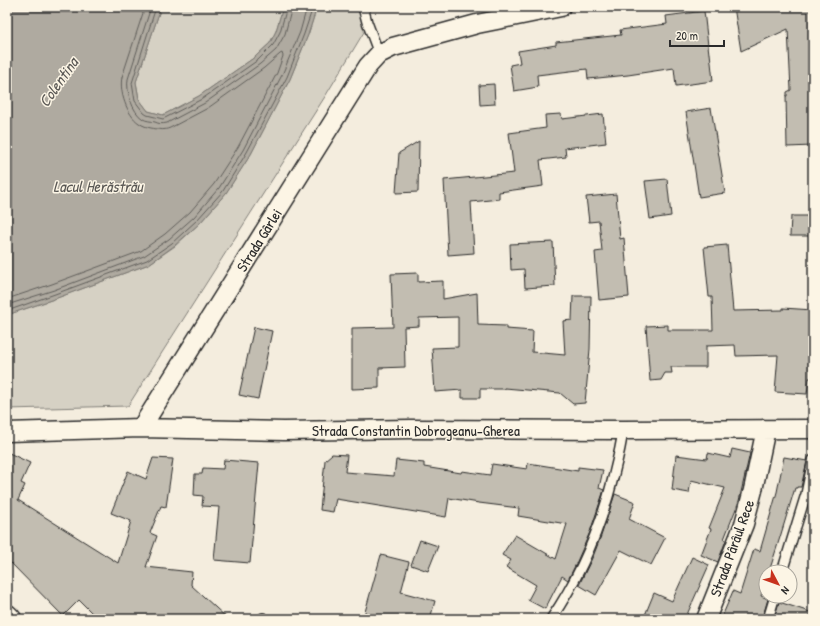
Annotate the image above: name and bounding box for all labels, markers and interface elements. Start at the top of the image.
scale bar [670,22,724,48]
text: 20 m [676,27,698,44]
water label: Colentina [33,51,84,111]
water label: Lacul Herăstrău [53,175,144,197]
street label: Strada Gârlei [231,204,287,276]
street label: Strada Constantin Dobrogeanu-Gherea [312,420,520,441]
street label: Strada Pârâul Rece [705,497,759,599]
north arrow [758,564,798,604]
text: N [778,584,793,597]

